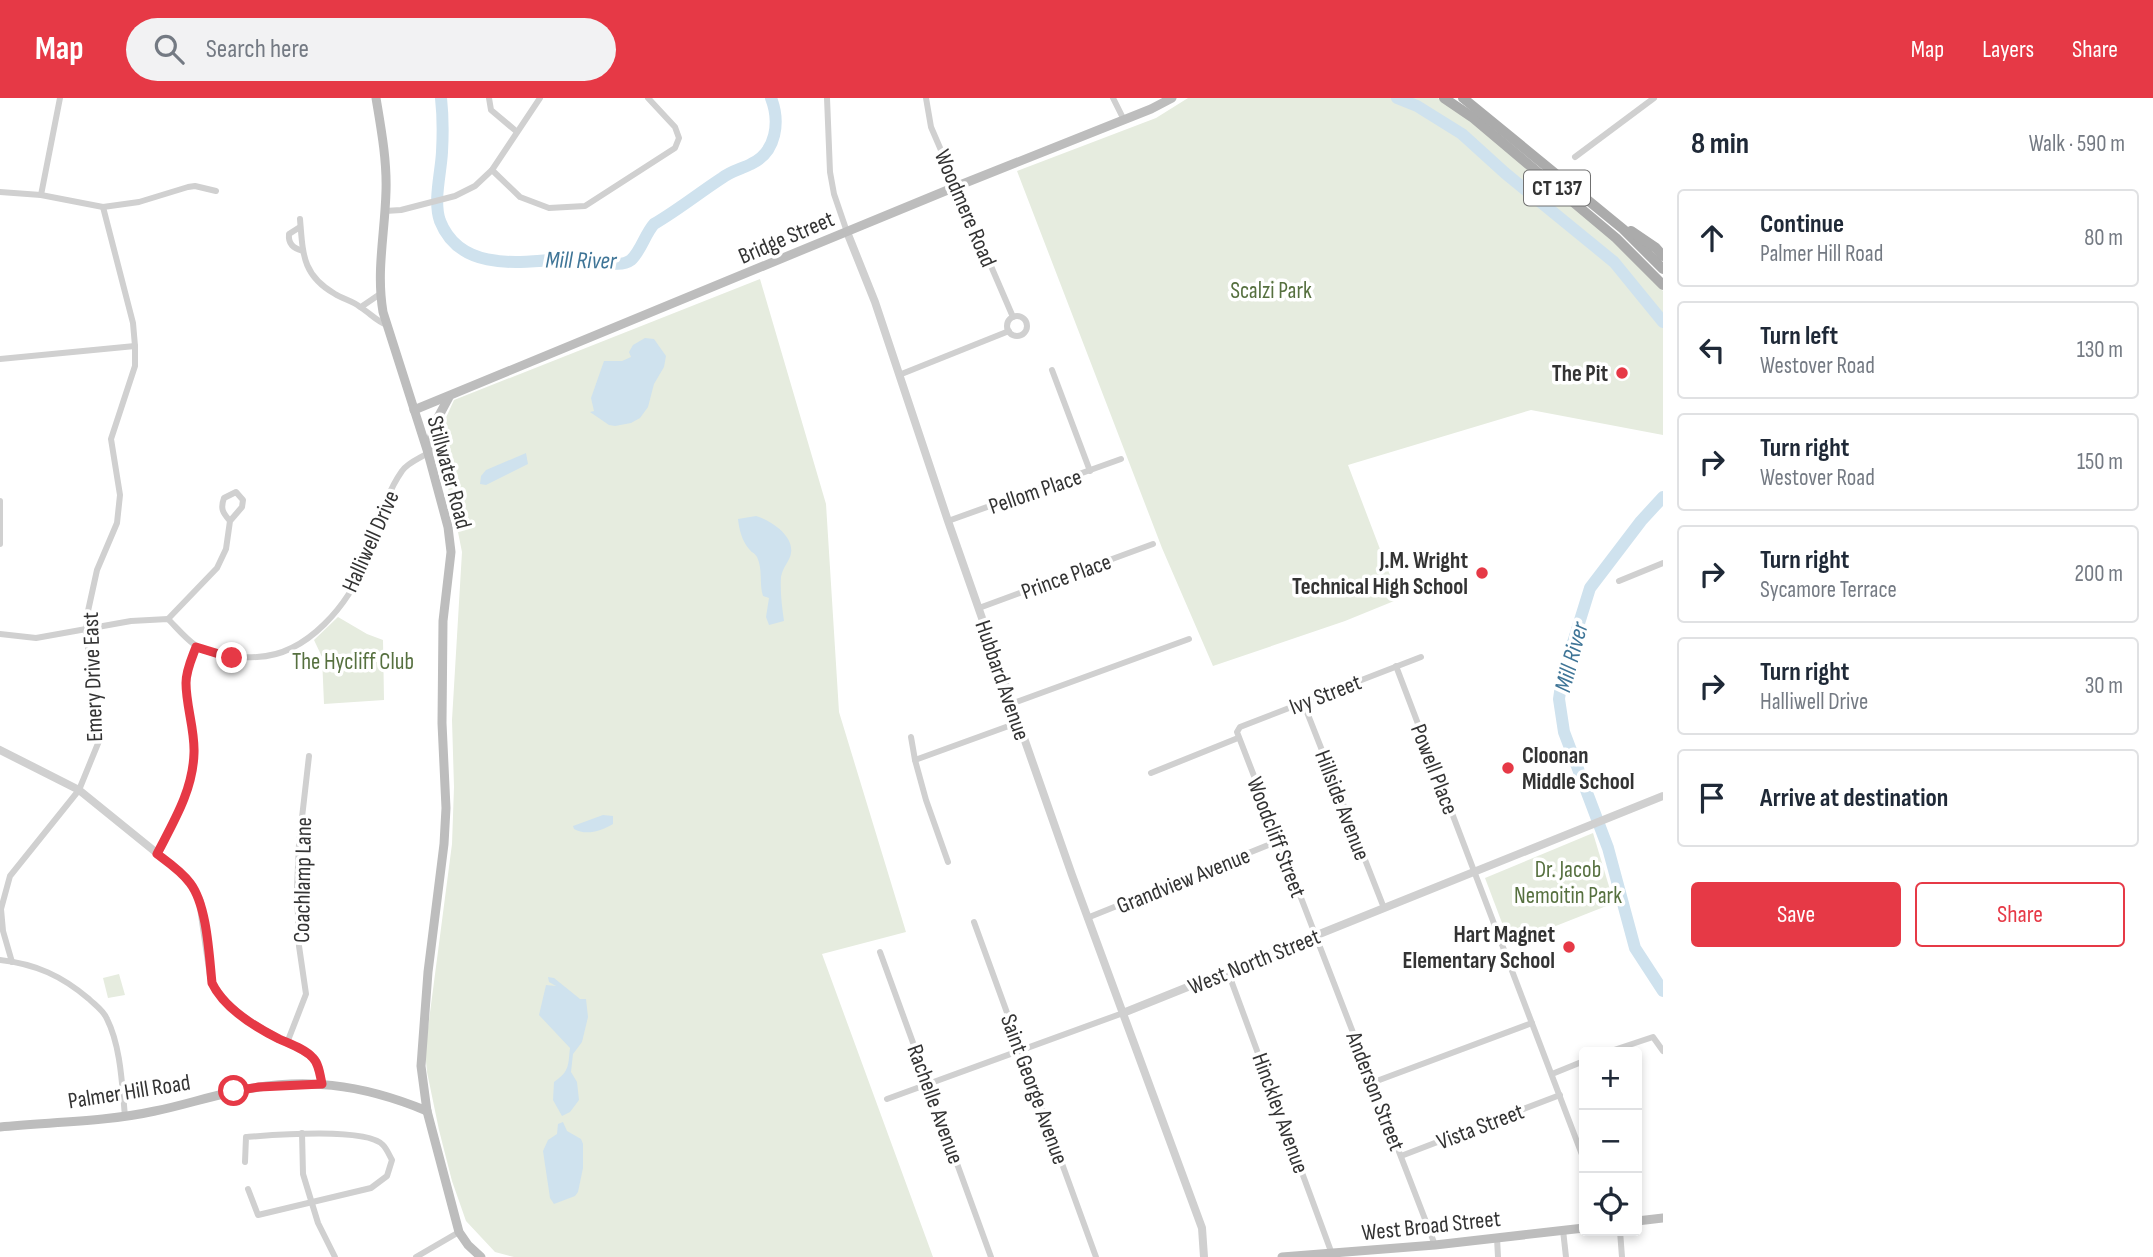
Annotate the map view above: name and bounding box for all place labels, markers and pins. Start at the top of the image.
place label: The Pit [1552,360,1608,388]
marker: The Pit [1614,365,1630,381]
place label: J.M. Wright Technical High School [1292,547,1468,601]
marker: J.M. Wright Technical High School [1474,565,1490,581]
place label: Cloonan Middle School [1522,742,1634,796]
marker: Cloonan Middle School [1500,760,1516,776]
place label: Hart Magnet Elementary School [1403,921,1555,975]
marker: Hart Magnet Elementary School [1561,939,1577,955]

